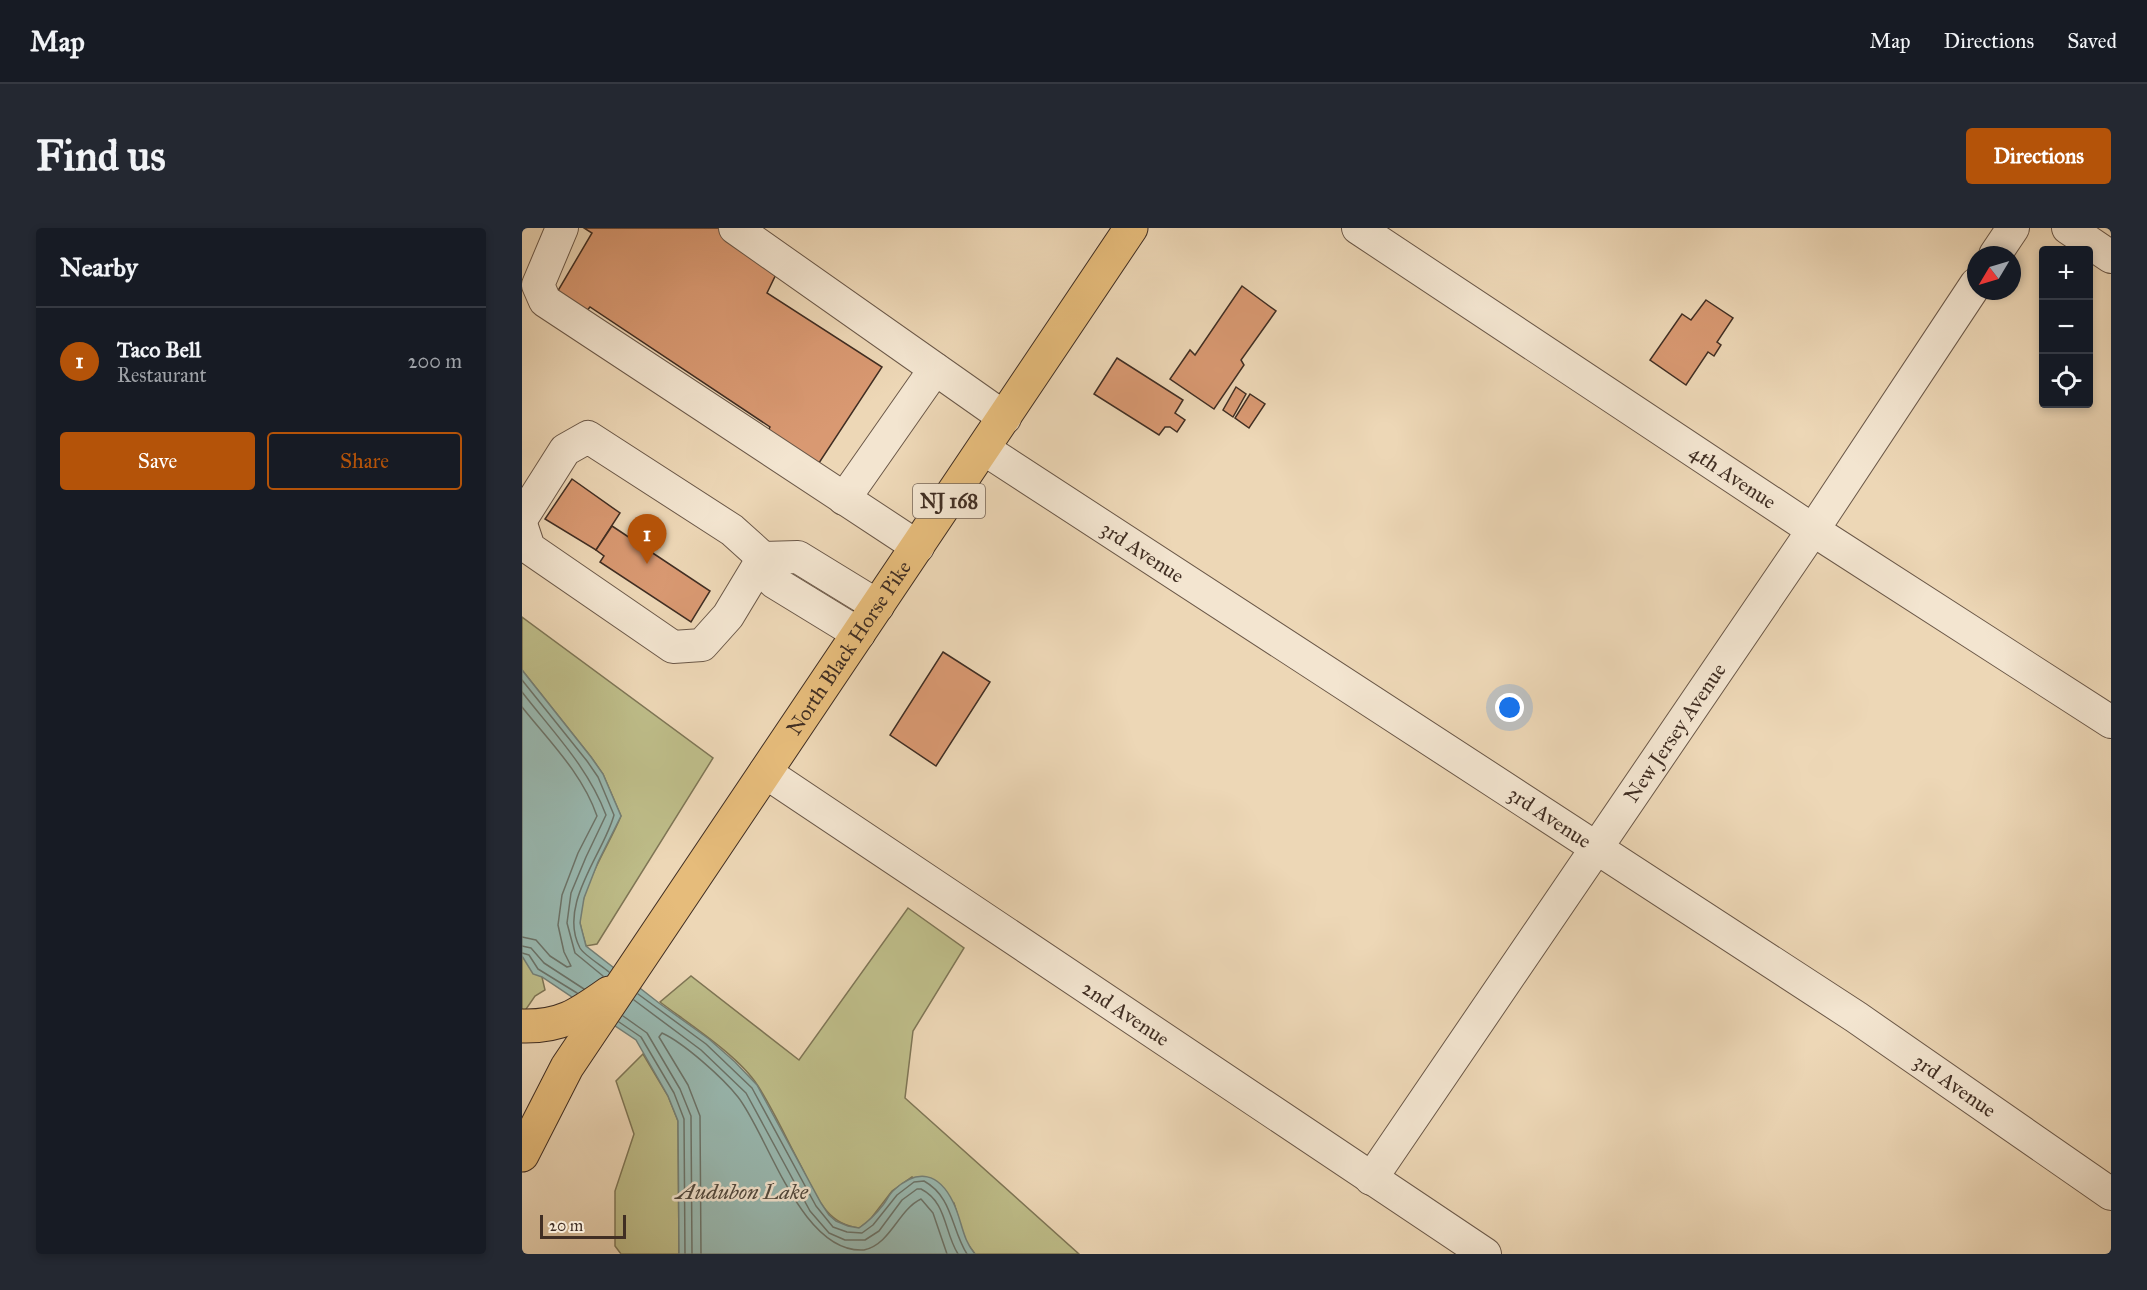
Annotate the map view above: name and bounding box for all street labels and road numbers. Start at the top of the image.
street label: 4th Avenue [1685,439,1781,515]
road number: NJ 168 [913,484,985,518]
street label: 3rd Avenue [1096,516,1189,589]
street label: North Black Horse Pike [781,555,917,740]
street label: New Jersey Avenue [1618,658,1732,807]
street label: 3rd Avenue [1503,781,1596,854]
street label: 2nd Avenue [1077,975,1175,1052]
street label: 3rd Avenue [1909,1048,2001,1123]

